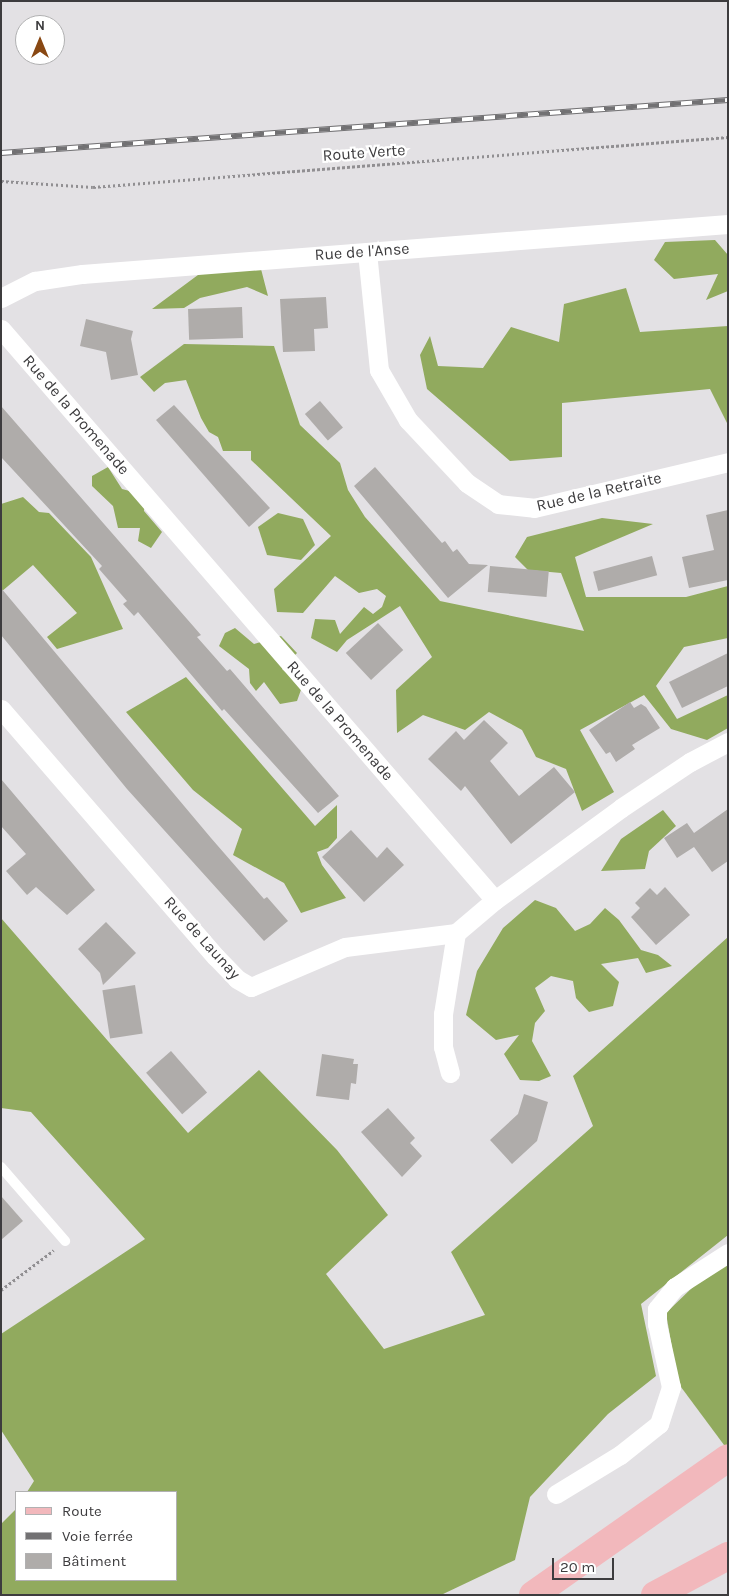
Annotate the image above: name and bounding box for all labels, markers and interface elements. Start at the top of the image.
north arrow [15,15,65,65]
text: N [35,17,45,34]
street label: Route Verte [322,141,406,165]
street label: Rue de l'Anse [314,239,410,265]
street label: Rue de la Promenade [19,351,133,479]
street label: Rue de la Retraite [535,468,663,516]
street label: Rue de la Promenade [283,657,397,785]
street label: Rue de Launay [160,893,244,983]
legend [15,1491,178,1581]
text: Route [62,1502,102,1520]
text: Voie ferrée [62,1527,133,1545]
scale bar [554,1548,616,1580]
text: Bâtiment [62,1552,126,1570]
text: 20 m [560,1558,595,1576]

